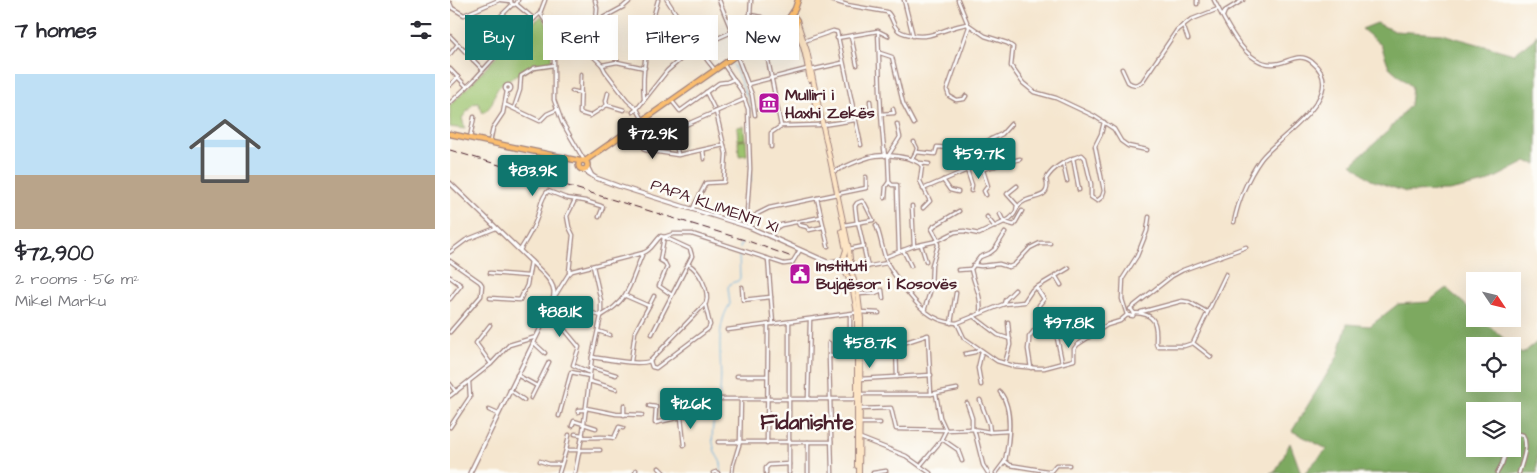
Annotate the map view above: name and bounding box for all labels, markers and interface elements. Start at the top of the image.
chip: Buy [465,15,533,60]
chip: Rent [543,15,618,60]
chip: Filters [628,15,718,60]
chip: New [728,15,799,60]
text: 7 homes [15,16,97,45]
icon: filters [407,16,435,44]
place label: Mulliri i Haxhi Zekës [785,84,875,124]
museum icon: Mulliri i Haxhi Zekës [757,91,781,115]
icon: home [180,106,270,196]
pin: $72.9K [612,118,694,160]
text: $72.9K [629,123,677,145]
pin: $59.7K [938,138,1020,180]
text: $59.7K [953,143,1005,165]
pin: $83.9K [492,154,574,197]
text: $83.9K [509,160,557,182]
street label: PAPA KLIMENTI XI [648,174,782,238]
text: $72,900 [15,239,94,268]
place label: Instituti Bujqësor i Kosovës [816,255,957,295]
public building icon: Instituti Bujqësor i Kosovës [788,262,812,286]
text: 2 rooms · 56 m² [15,268,139,290]
north arrow [1466,272,1521,328]
map controls [1466,272,1521,457]
text: Mikel Marku [15,290,106,312]
pin: $88.1K [519,296,601,338]
text: $88.1K [538,301,582,323]
pin: $97.8K [1028,306,1110,349]
text: $97.8K [1044,312,1094,334]
pin: $58.7K [829,326,911,369]
text: $58.7K [844,332,896,354]
button: locate [1466,337,1521,392]
pin: $126K [656,388,726,430]
text: $126K [671,393,711,415]
button: layers [1466,402,1521,457]
district label: Fidanishte [760,408,854,437]

